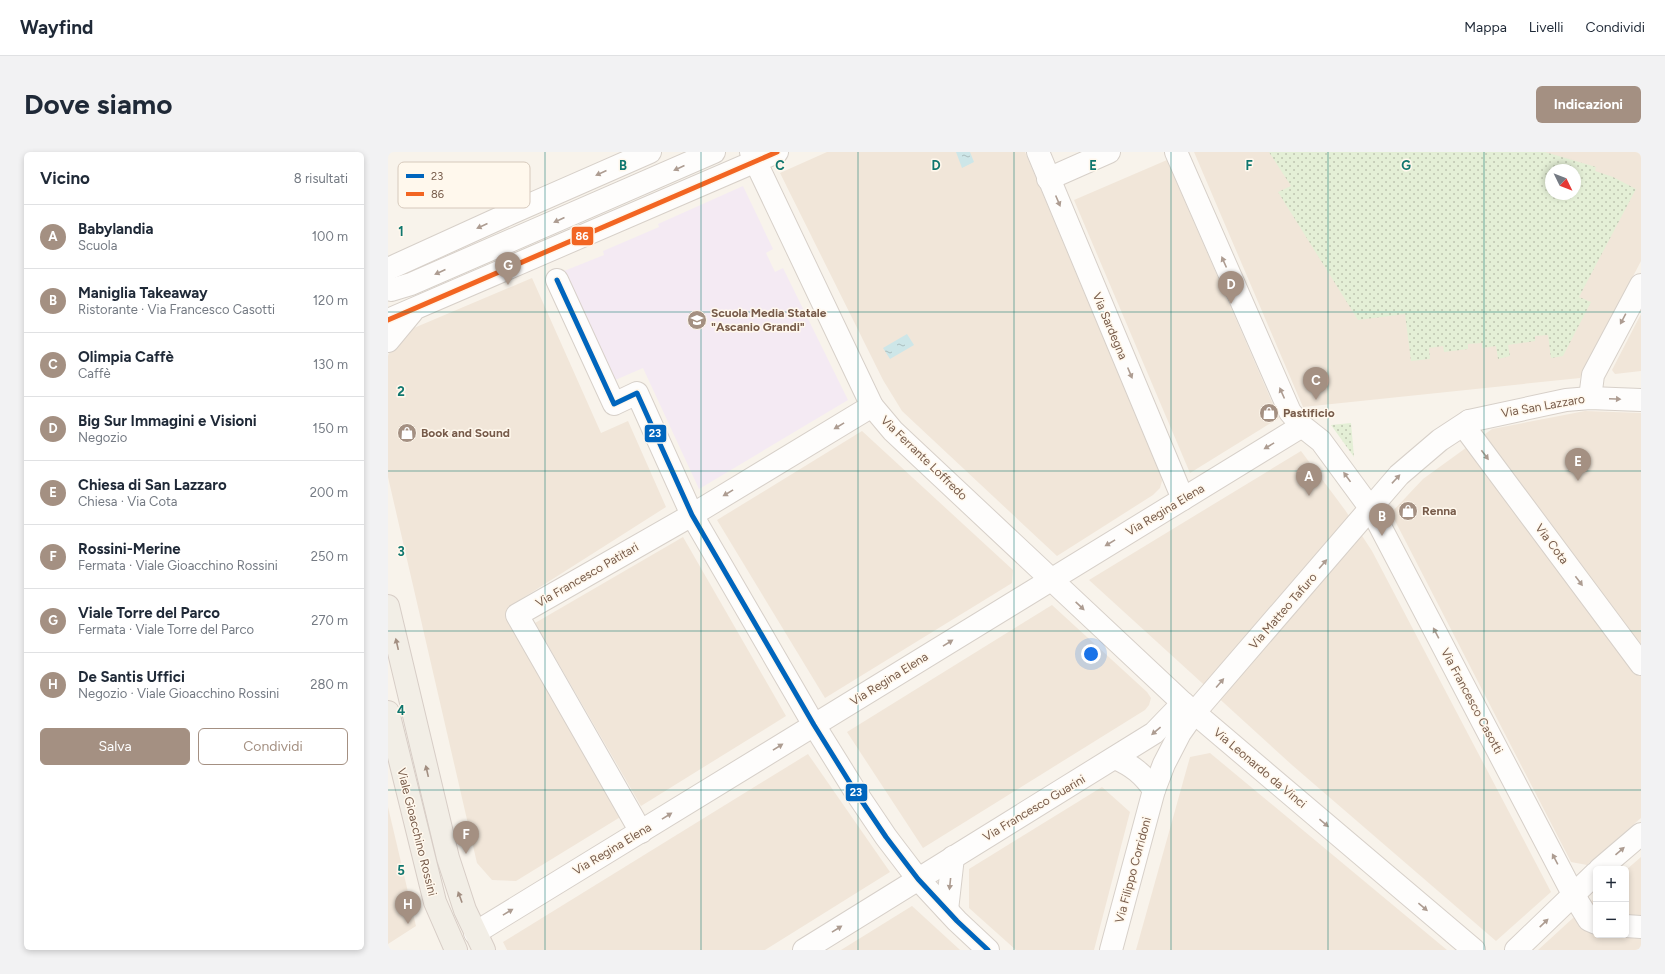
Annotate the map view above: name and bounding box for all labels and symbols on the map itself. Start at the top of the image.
text: B [619,158,627,173]
text: C [775,158,785,173]
text: D [931,158,941,173]
text: E [1089,158,1097,173]
text: F [1245,158,1253,173]
text: G [1401,158,1411,173]
legend [398,162,530,208]
north arrow [1545,164,1581,200]
one-way arrow [672,165,684,171]
text: 23 [431,170,443,183]
one-way arrow [596,170,607,176]
text: 86 [431,188,444,201]
one-way arrow [1055,196,1061,207]
one-way arrow [553,217,565,223]
one-way arrow [477,223,488,229]
text: 1 [398,224,404,239]
line badge: 86 [571,226,594,246]
text: 86 [575,230,589,243]
pin: G [495,252,521,285]
one-way arrow [1221,256,1227,267]
one-way arrow [434,269,446,275]
pin: D [1218,271,1244,304]
street label: Via Sardegna [1090,291,1130,361]
place label: Scuola Media Statale "Ascanio Grandi" [711,306,827,334]
school or university icon: Scuola Media Statale "Ascanio Grandi" [686,309,708,331]
one-way arrow [1619,313,1626,325]
one-way arrow [1127,367,1133,378]
pin: C [1303,367,1329,400]
text: 2 [397,384,405,399]
one-way arrow [1279,388,1285,399]
street label: Via San Lazzaro [1500,392,1586,420]
one-way arrow [1609,396,1622,402]
shop icon: Pastificio [1258,402,1280,424]
place label: Pastificio [1283,406,1335,420]
street label: Via Ferrante Loffredo [878,413,970,503]
shop icon: Book and Sound [396,422,418,444]
one-way arrow [833,423,845,430]
line badge: 23 [644,424,667,443]
place label: Book and Sound [421,426,510,440]
text: 23 [649,427,661,440]
one-way arrow [1263,443,1275,450]
pin: E [1565,448,1591,481]
one-way arrow [1481,449,1489,460]
pin: A [1296,463,1322,496]
one-way arrow [1343,472,1352,483]
one-way arrow [1391,474,1400,484]
street label: Via Regina Elena [1123,481,1207,539]
one-way arrow [722,490,734,497]
shop icon: Renna [1397,500,1419,522]
pin: B [1369,503,1395,536]
place label: Renna [1422,504,1456,518]
street label: Via Cota [1532,521,1572,567]
street label: Via Francesco Patitari [533,540,641,610]
one-way arrow [1104,540,1116,547]
text: 3 [397,544,405,559]
one-way arrow [1319,559,1328,569]
street label: Via Matteo Tafuro [1246,570,1320,652]
one-way arrow [1575,576,1584,587]
one-way arrow [1075,601,1085,611]
one-way arrow [1432,627,1439,638]
one-way arrow [394,638,400,651]
one-way arrow [942,639,954,646]
your location [1081,644,1101,664]
street label: Via Francesco Casotti [1438,646,1506,756]
street label: Via Regina Elena [848,649,930,709]
one-way arrow [1215,679,1224,688]
text: 4 [397,703,405,718]
street label: Via Leonardo da Vinci [1211,725,1309,811]
one-way arrow [1150,726,1161,735]
one-way arrow [772,744,784,751]
one-way arrow [424,765,430,777]
street label: Viale Gioacchino Rossini [394,767,440,897]
street label: Via Francesco Guarini [980,772,1088,844]
line badge: 23 [845,783,868,802]
text: 23 [850,786,862,799]
one-way arrow [661,812,673,819]
street label: Via Filippo Corridoni [1112,816,1154,924]
one-way arrow [1318,818,1329,827]
street label: Via Regina Elena [570,820,654,878]
pin: F [453,821,479,854]
one-way arrow [1615,847,1626,856]
one-way arrow [1551,853,1558,865]
text: 5 [397,863,405,878]
one-way arrow [947,878,953,890]
one-way arrow [457,890,463,902]
pin: H [395,891,421,924]
one-way arrow [1417,902,1428,911]
one-way arrow [503,908,513,916]
one-way arrow [1539,918,1549,928]
one-way arrow [831,926,843,933]

